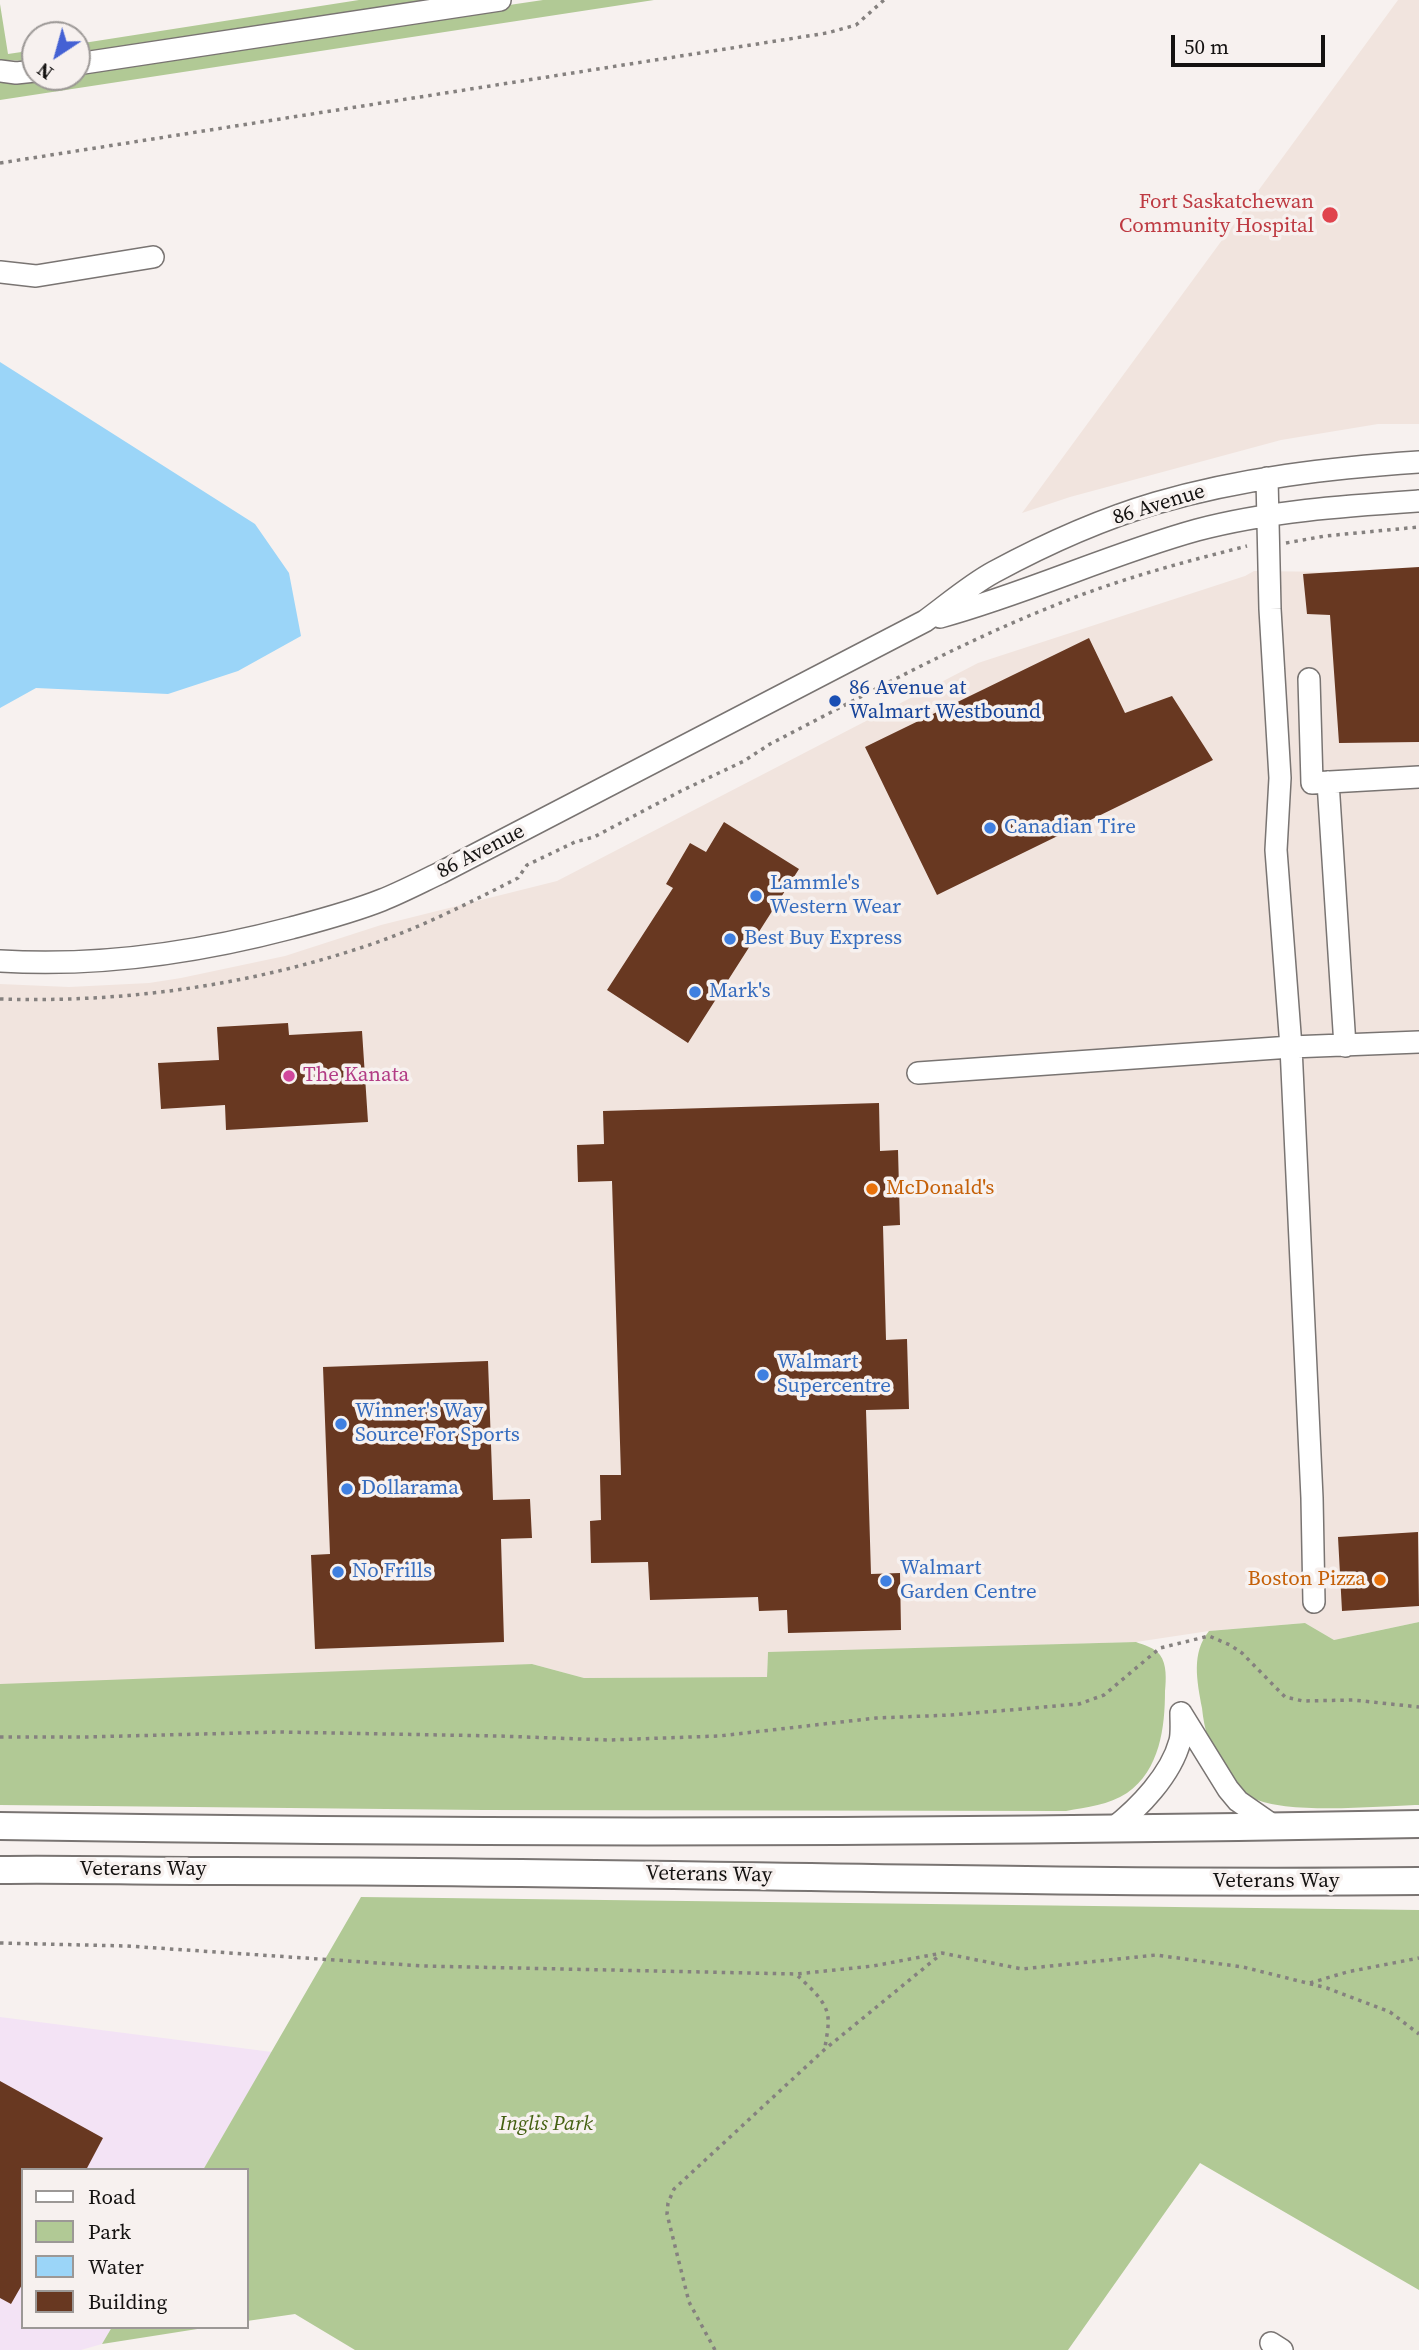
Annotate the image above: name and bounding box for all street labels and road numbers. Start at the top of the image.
street label: 86 Avenue [1110,479,1208,531]
street label: 86 Avenue [433,819,529,885]
street label: Veterans Way [80,1857,206,1883]
street label: Veterans Way [645,1861,773,1889]
street label: Veterans Way [1213,1869,1339,1895]

